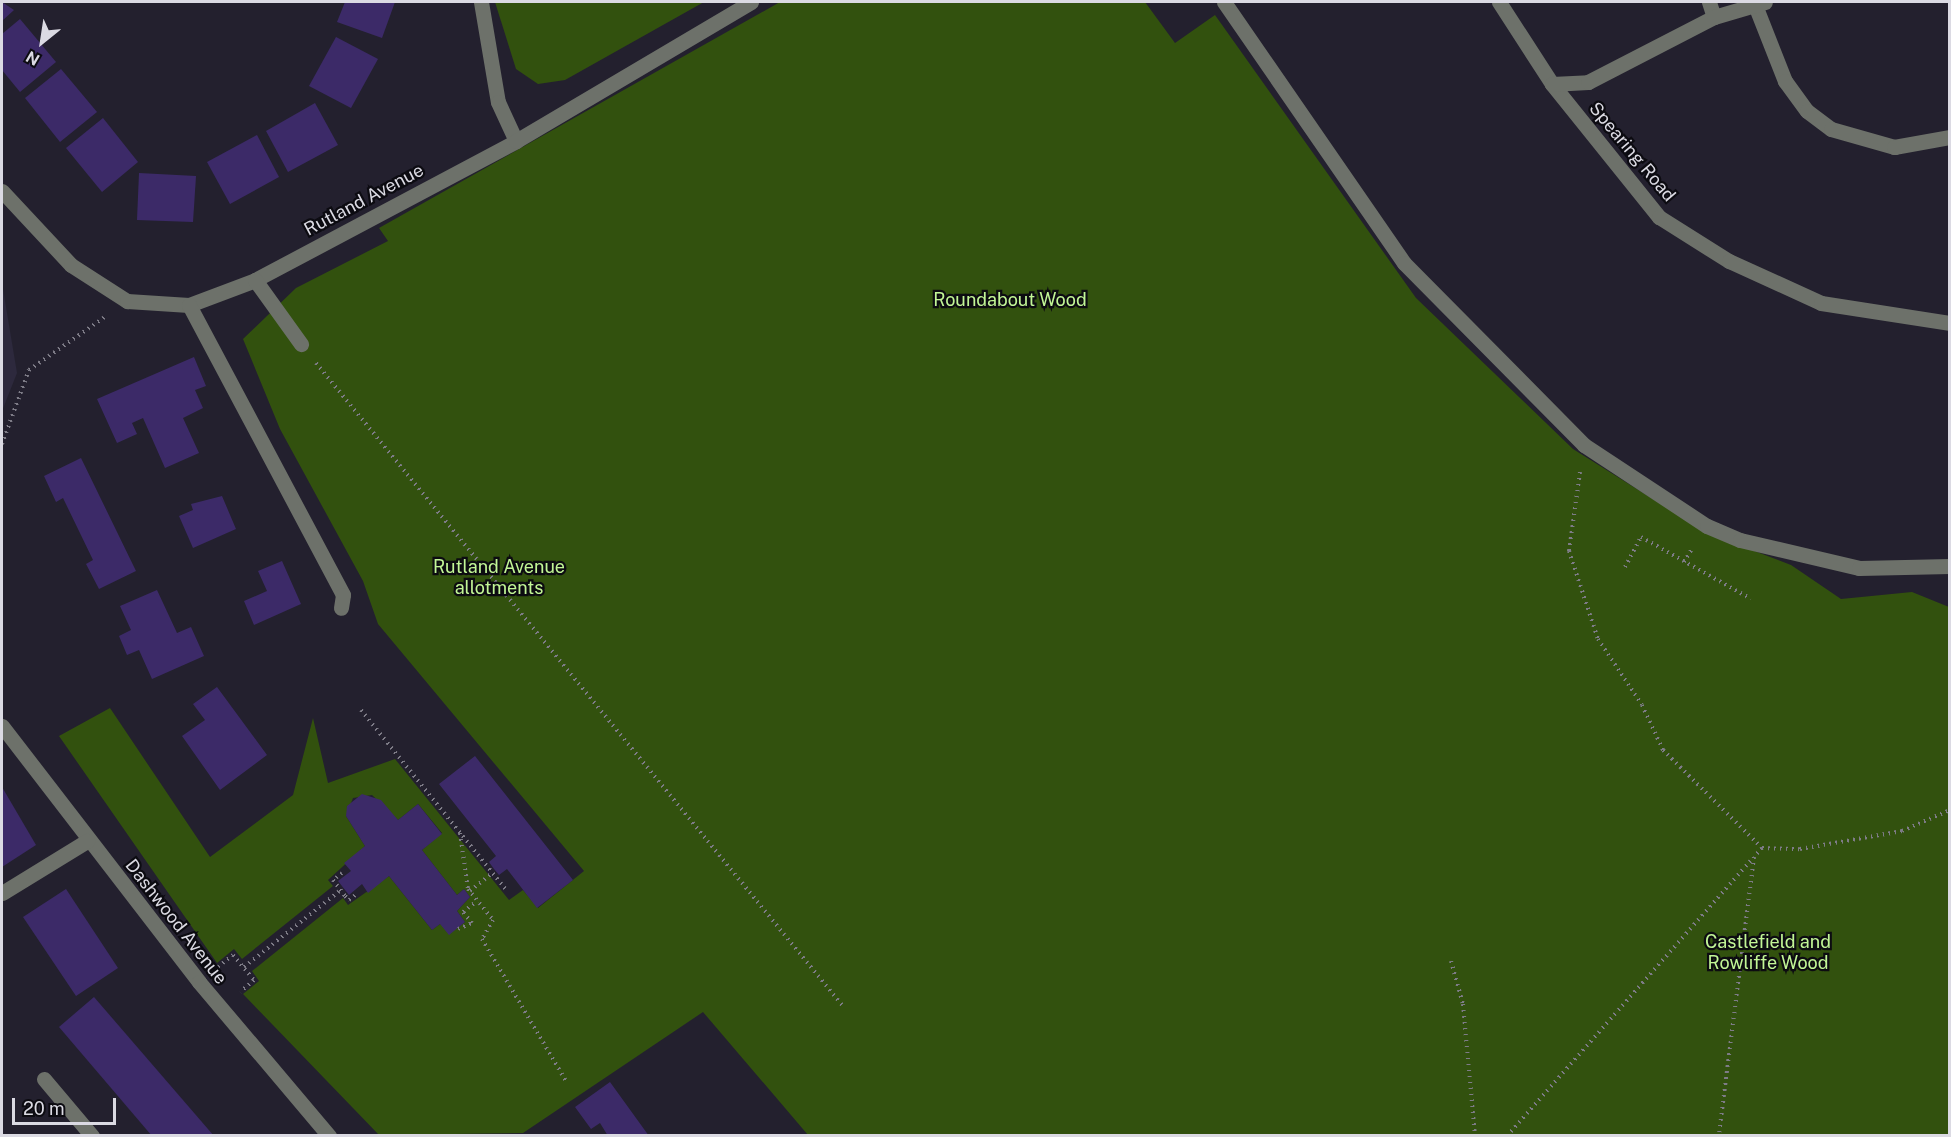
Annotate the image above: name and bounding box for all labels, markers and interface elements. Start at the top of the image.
north arrow [12,12,72,72]
text: N [23,47,43,69]
street label: Spearing Road [1584,98,1680,206]
street label: Rutland Avenue [301,159,427,241]
park label: Roundabout Wood [933,289,1087,311]
park label: Rutland Avenue allotments [433,557,565,600]
street label: Dashwood Avenue [120,855,232,989]
park label: Castlefield and Rowliffe Wood [1705,932,1831,974]
scale bar [15,1086,118,1124]
text: 20 m [23,1098,65,1119]

